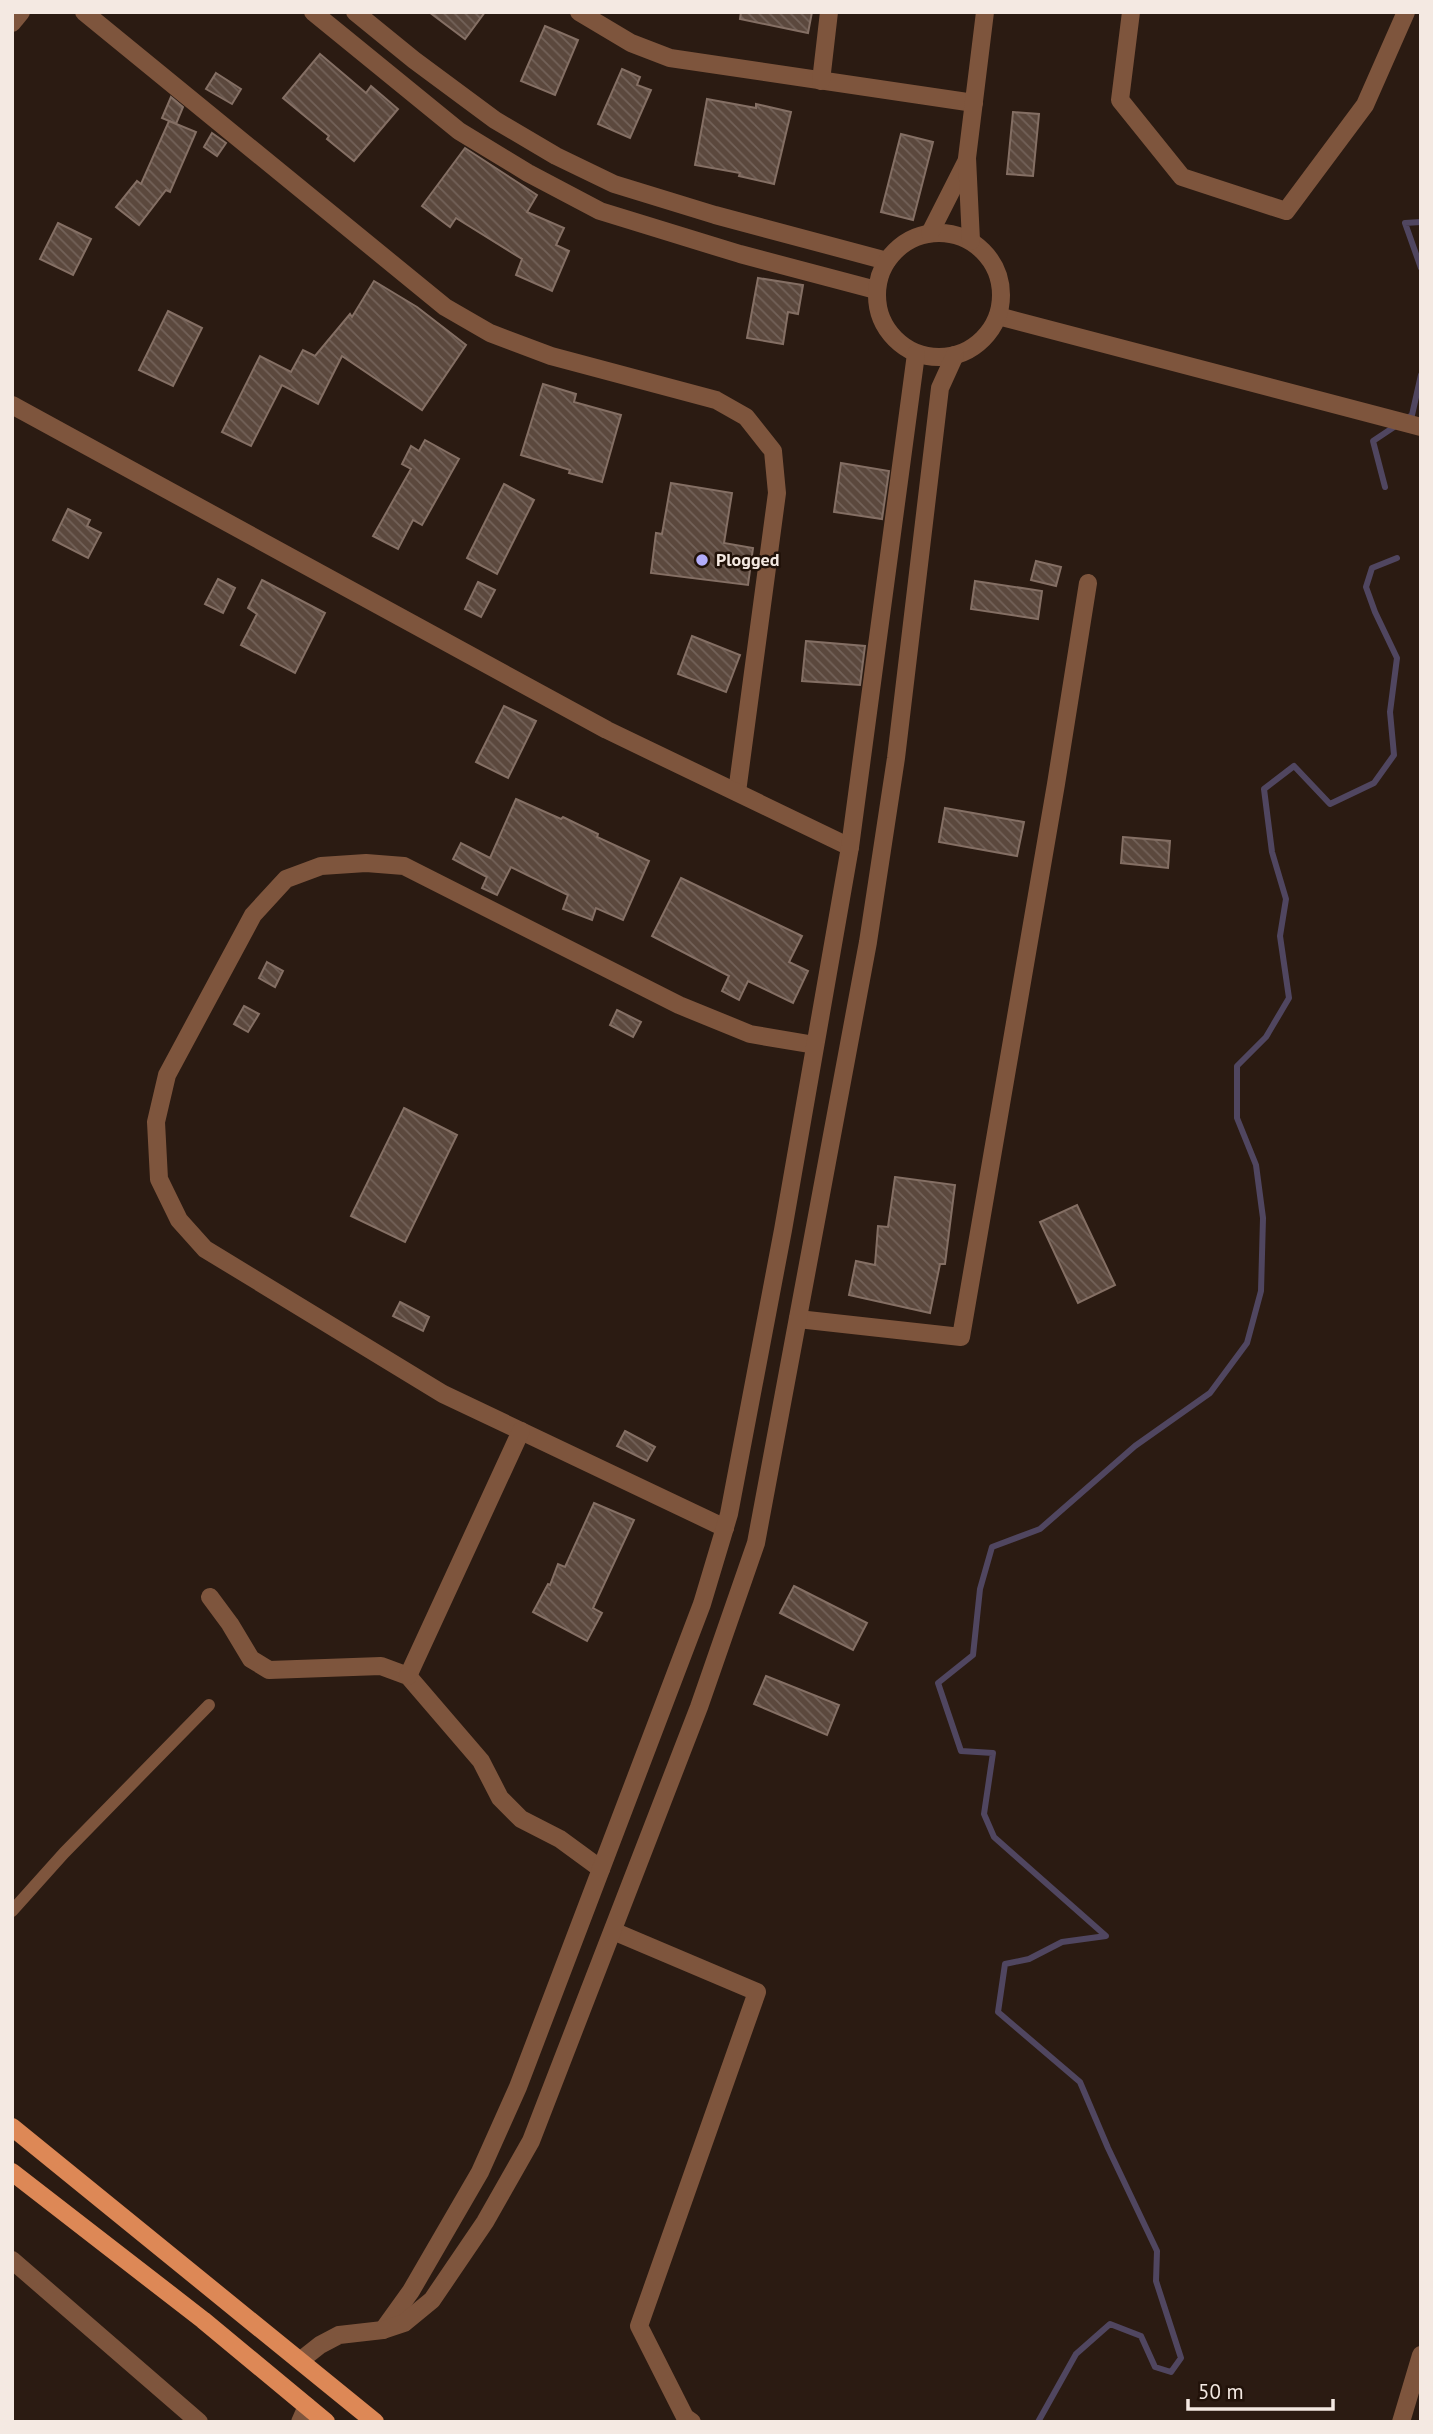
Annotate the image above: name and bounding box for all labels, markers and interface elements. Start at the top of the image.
place label: Plogged [716,548,779,571]
marker: Plogged [694,552,710,568]
scale bar [1188,2368,1333,2412]
text: 50 m [1198,2378,1244,2405]

